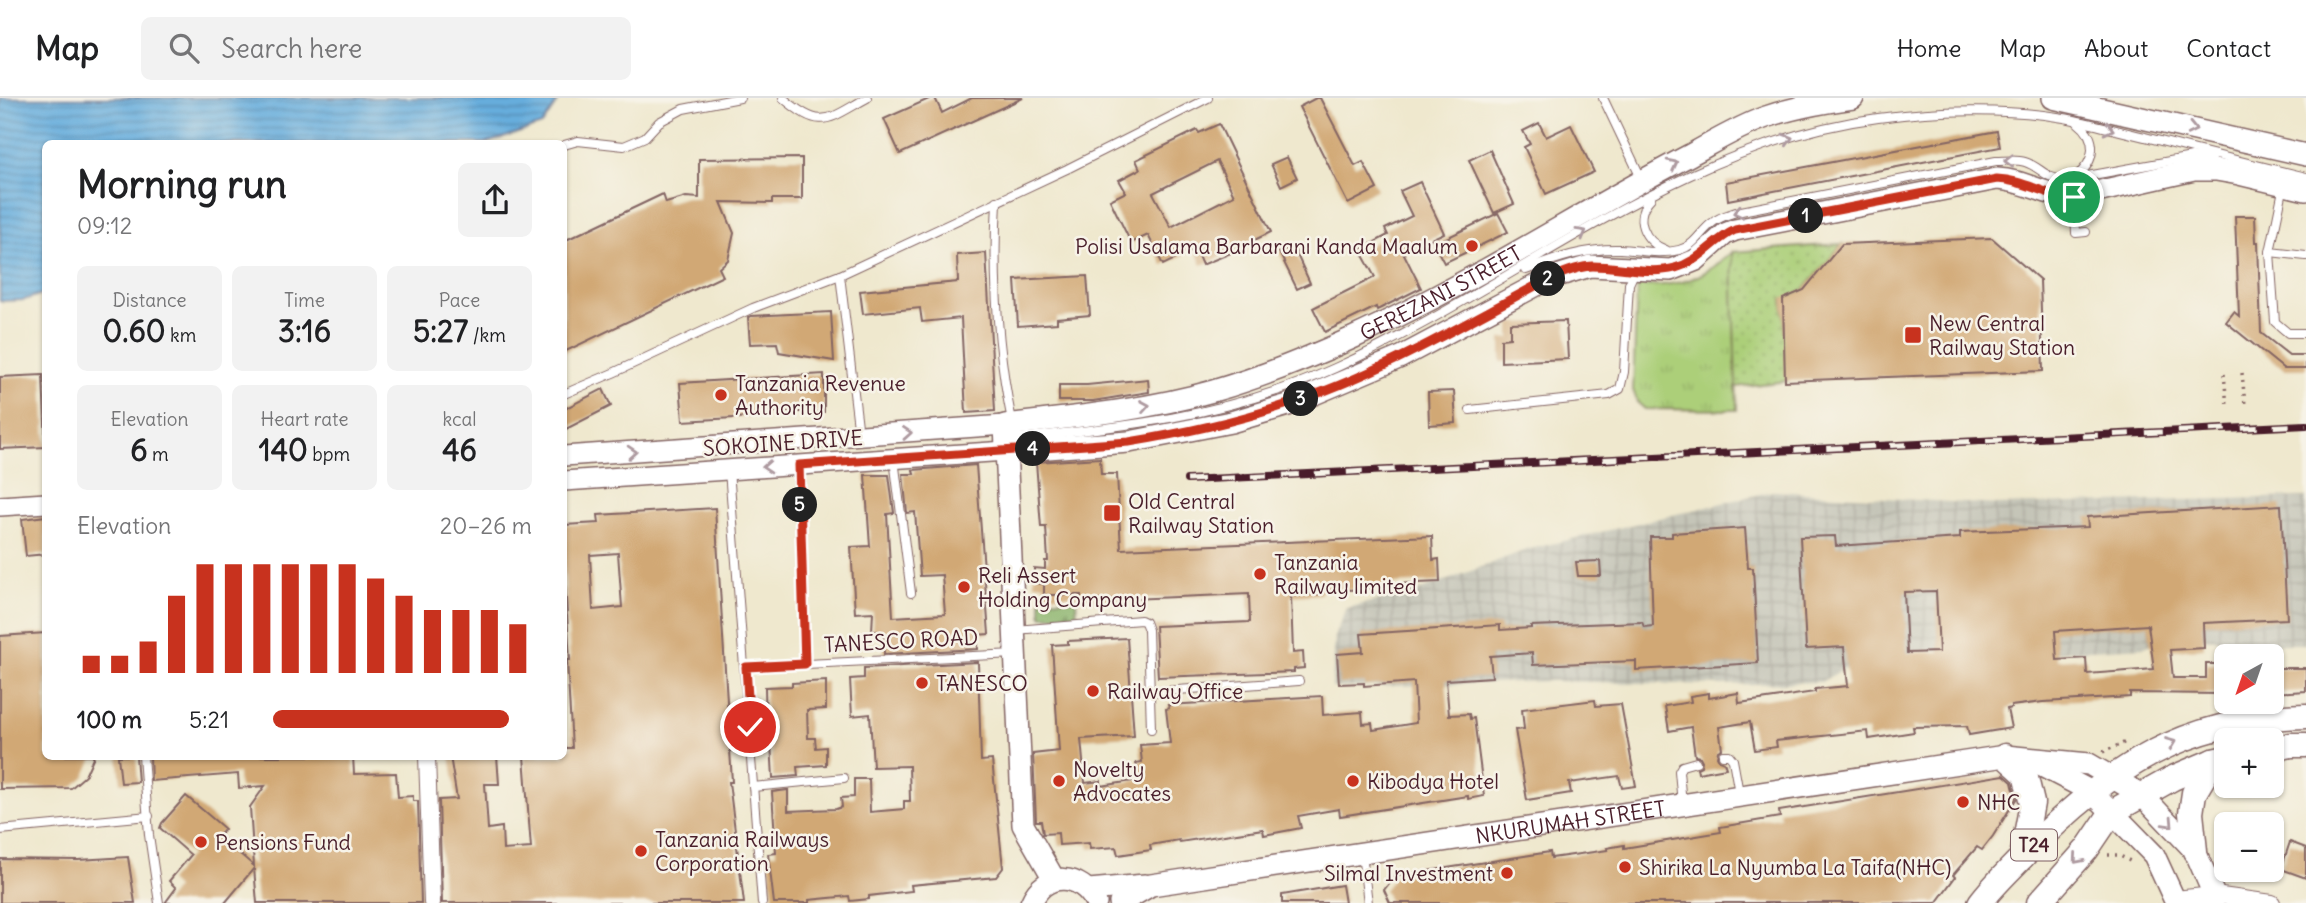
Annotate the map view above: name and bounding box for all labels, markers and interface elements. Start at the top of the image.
search box [141,17,631,80]
text: Map [35,27,99,69]
icon: search [165,29,203,67]
text: Search here [221,32,362,65]
text: Home [1897,33,1961,63]
text: Map [1999,33,2046,63]
text: About [2084,33,2148,63]
text: Contact [2186,33,2271,63]
one-way arrow [2103,121,2115,135]
one-way arrow [2186,121,2198,135]
one-way arrow [1782,132,1794,147]
one-way arrow [2004,153,2014,169]
one-way arrow [1666,158,1678,172]
text: Morning run [77,161,287,208]
button: share [458,163,532,237]
pin [2044,167,2104,227]
icon: arrive [2055,178,2093,216]
pin: 1 [1788,198,1824,234]
text: 1 [1802,203,1809,227]
one-way arrow [1732,204,1744,218]
text: 09:12 [77,211,132,240]
one-way arrow [1574,228,1587,241]
place label: Polisi Usalama Barbarani Kanda Maalum [1075,233,1458,260]
marker: Polisi Usalama Barbarani Kanda Maalum [1464,238,1480,254]
street label: GEREZANI STREET [1355,239,1526,346]
pin: 2 [1530,262,1566,296]
text: 2 [1542,266,1553,290]
text: Distance [112,288,187,312]
text: Time [284,288,325,312]
text: Pace [439,288,480,312]
place label: New Central Railway Station [1929,310,2075,361]
text: 0.60 [103,312,166,350]
text: 3:16 [278,312,331,350]
text: 5:27 [413,312,468,350]
text: km [166,323,196,347]
text: /km [468,323,506,347]
marker: New Central Railway Station [1903,325,1923,345]
place label: Tanzania Revenue Authority [735,370,906,421]
pin: 3 [1284,382,1318,416]
text: 3 [1295,386,1306,410]
marker: Tanzania Revenue Authority [713,387,729,403]
one-way arrow [1139,399,1151,414]
text: Elevation [111,407,188,431]
text: Heart rate [260,407,349,431]
text: kcal [442,407,477,431]
street label: SOKOINE DRIVE [702,424,864,462]
one-way arrow [902,426,913,441]
text: 6 [130,431,148,469]
text: 140 [259,431,308,469]
text: 46 [442,431,477,469]
pin: 4 [1016,432,1050,466]
text: 4 [1027,436,1038,460]
text: m [148,442,169,466]
text: bpm [308,442,350,466]
one-way arrow [626,445,637,460]
one-way arrow [761,459,772,474]
pin: 5 [782,488,818,522]
place label: Old Central Railway Station [1128,488,1274,539]
text: 5 [794,492,805,516]
marker: Old Central Railway Station [1102,503,1122,523]
text: Elevation [77,511,171,540]
text: 20–26 m [440,511,532,540]
place label: Tanzania Railway limited [1274,549,1417,600]
place label: Reli Assert Holding Company [978,562,1147,613]
marker: Tanzania Railway limited [1252,566,1268,582]
marker: Reli Assert Holding Company [956,579,972,595]
street label: TANESCO ROAD [823,623,979,659]
north arrow [2214,644,2284,714]
map controls [2214,644,2284,882]
place label: TANESCO [936,670,1028,697]
marker: TANESCO [914,675,930,691]
place label: Railway Office [1107,678,1243,705]
marker: Railway Office [1085,683,1101,699]
pin [720,697,780,757]
text: 100 m [77,705,142,734]
text: 5:21 [189,705,229,734]
icon: check [731,708,769,746]
button: + [2214,728,2284,798]
one-way arrow [2165,738,2177,752]
place label: Novelty Advocates [1073,756,1171,807]
place label: Kibodya Hotel [1367,768,1499,795]
marker: Novelty Advocates [1051,773,1067,789]
marker: Kibodya Hotel [1345,773,1361,789]
place label: NHC [1977,789,2021,816]
street label: NKURUMAH STREET [1474,794,1667,849]
marker: NHC [1955,794,1971,810]
button: − [2214,812,2284,882]
one-way arrow [2160,815,2173,828]
place label: Tanzania Railways Corporation [655,826,829,877]
place label: Pensions Fund [215,829,351,856]
road number: T24 [2011,830,2057,860]
marker: Pensions Fund [193,834,209,850]
marker: Tanzania Railways Corporation [633,843,649,859]
one-way arrow [2074,851,2086,864]
place label: Shirika La Nyumba La Taifa(NHC) [1639,854,1951,881]
marker: Shirika La Nyumba La Taifa(NHC) [1617,859,1633,875]
place label: Silmal Investment [1324,860,1493,887]
marker: Silmal Investment [1499,865,1515,881]

